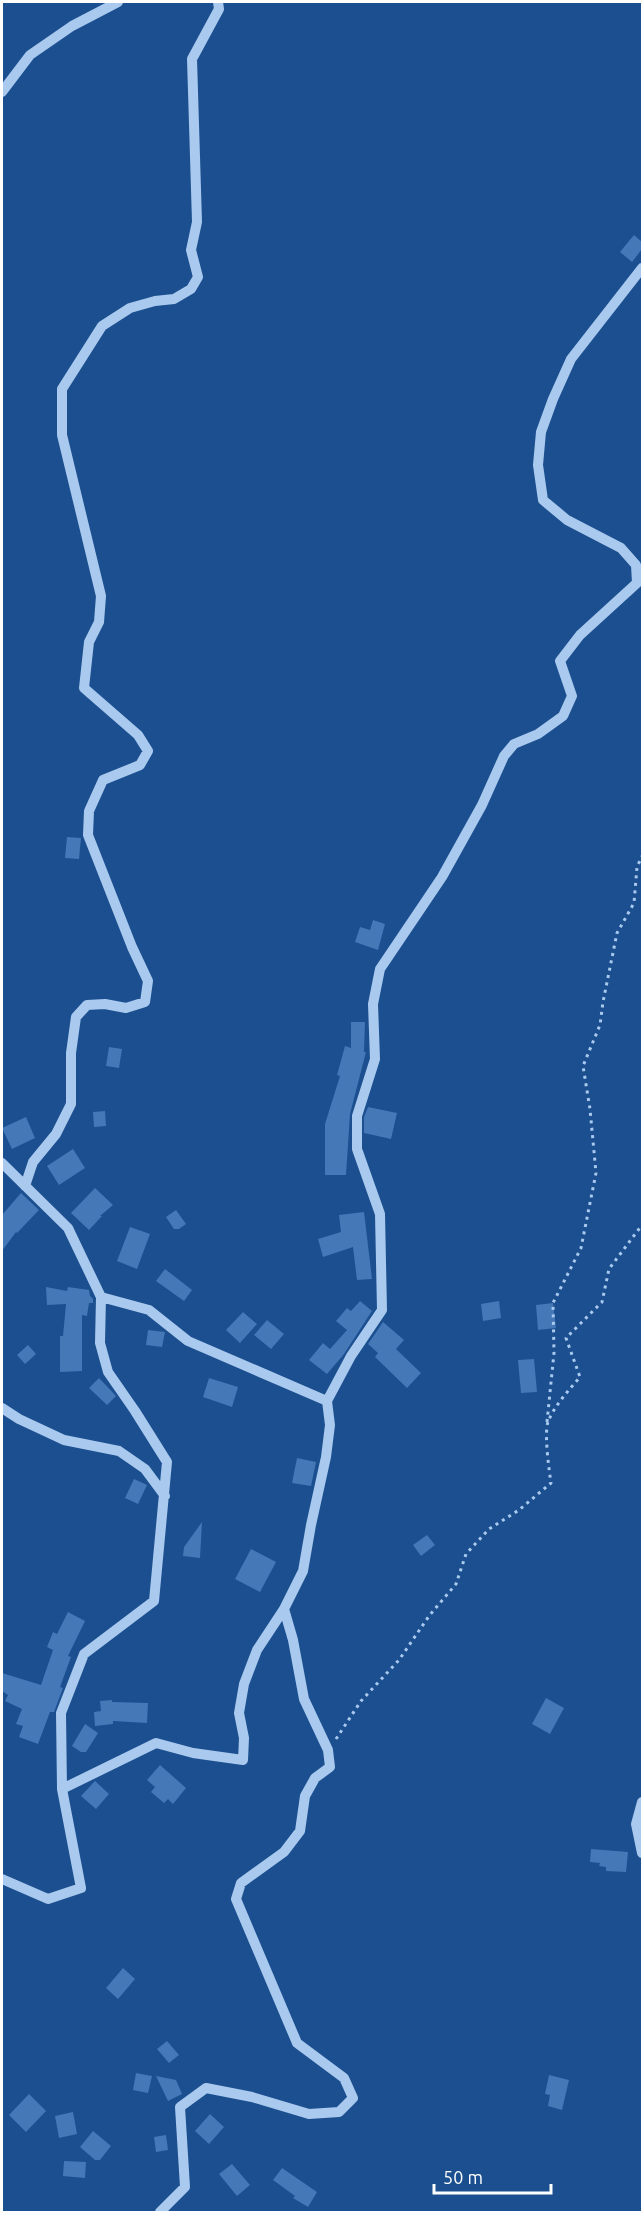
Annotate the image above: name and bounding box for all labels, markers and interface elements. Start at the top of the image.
scale bar [434,2157,551,2195]
text: 50 m [443,2167,483,2187]

